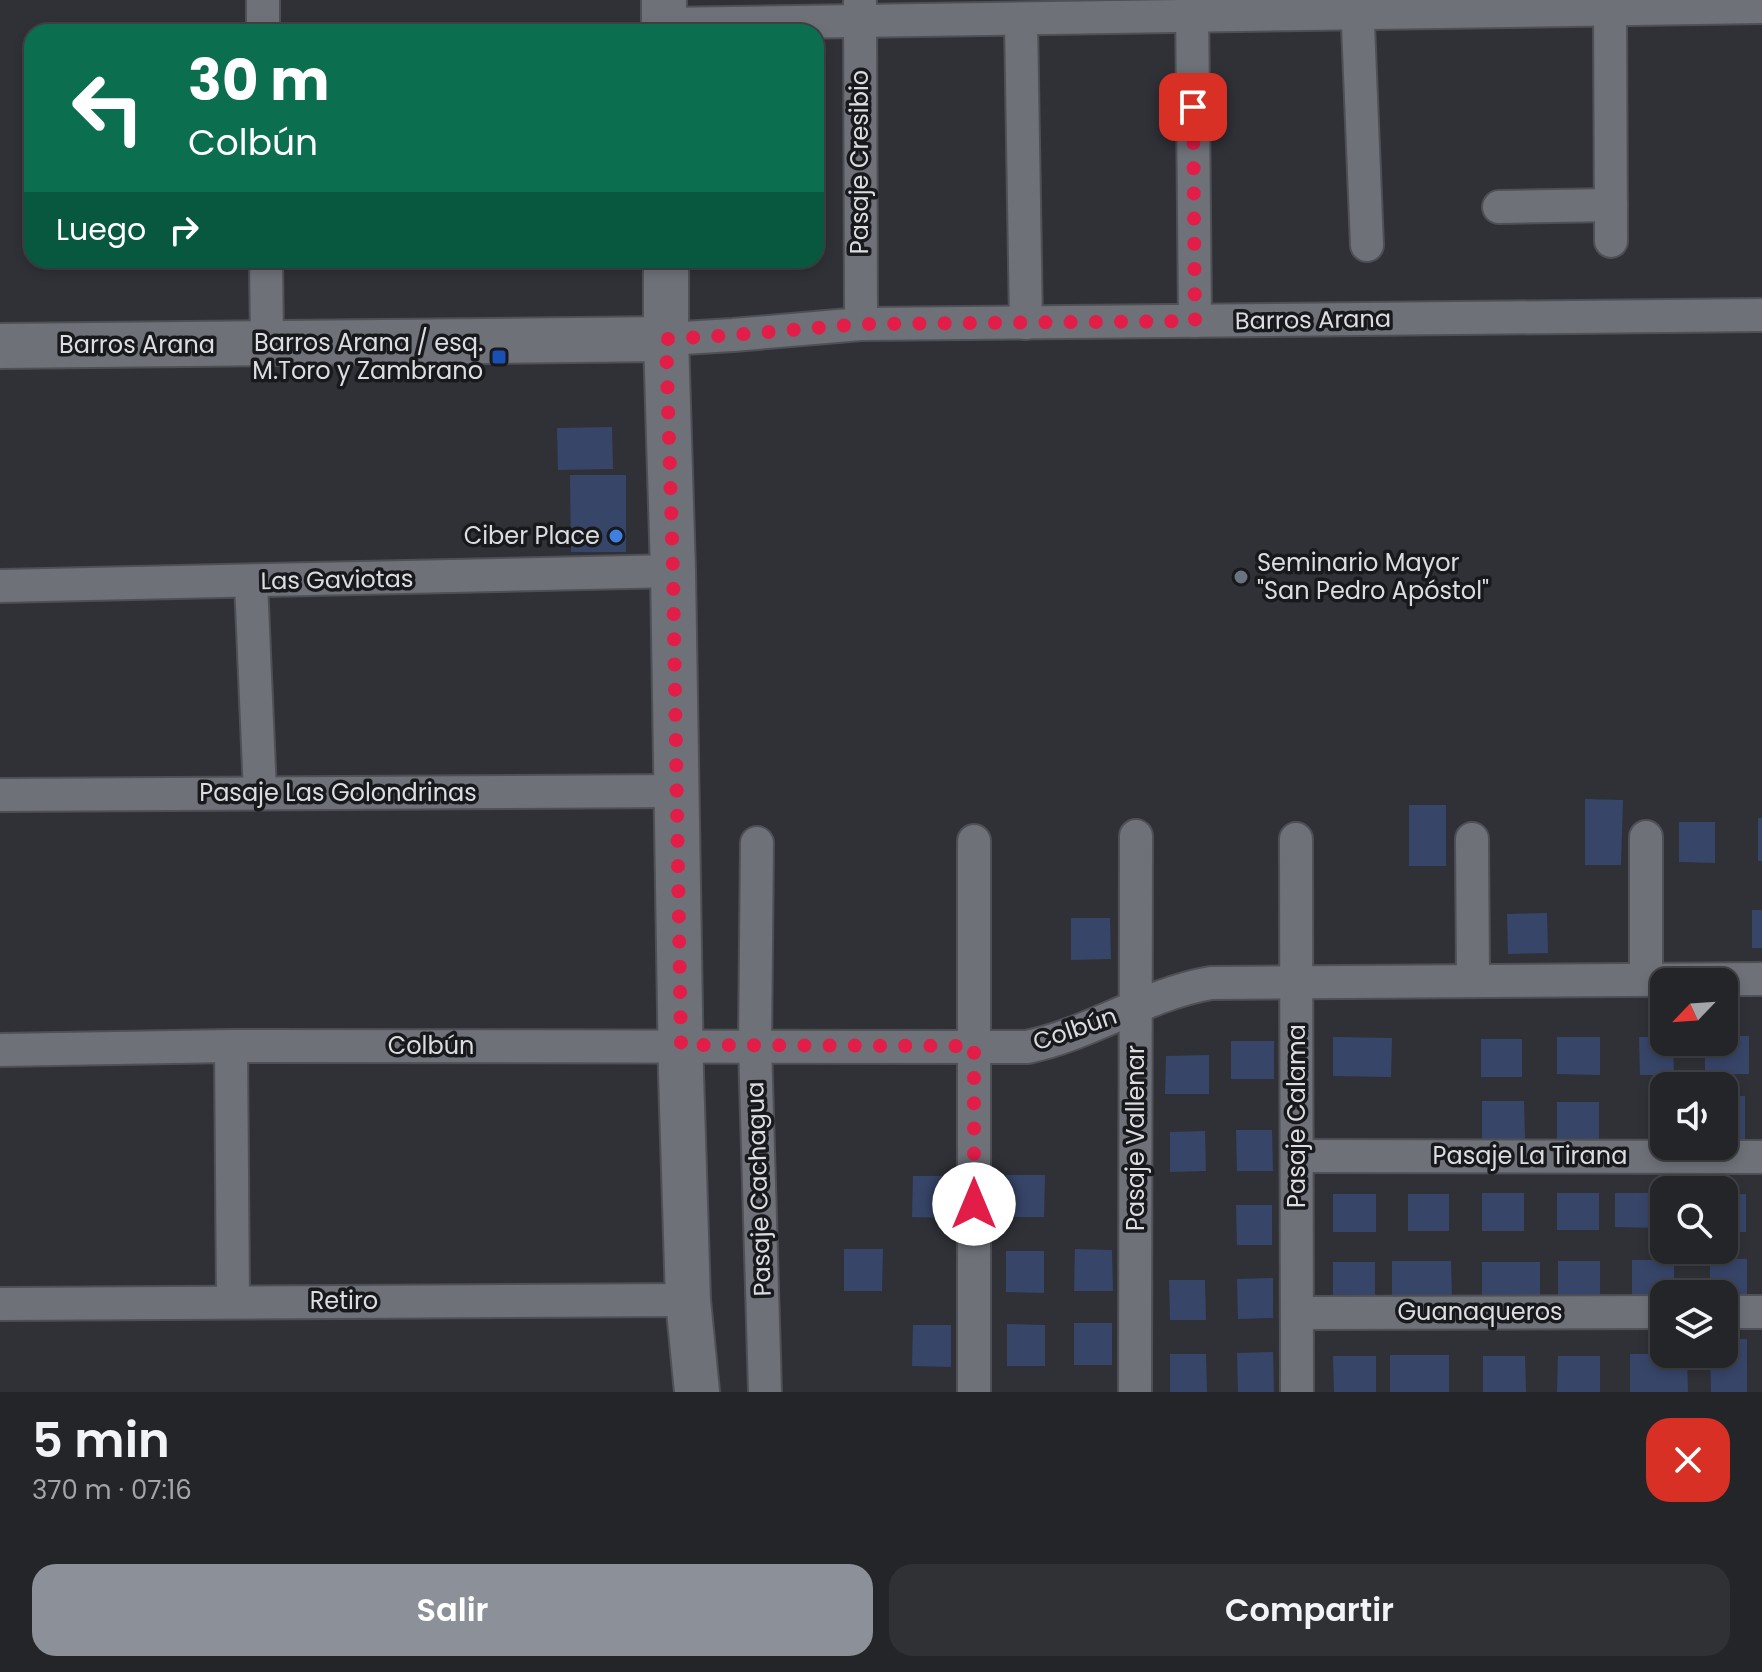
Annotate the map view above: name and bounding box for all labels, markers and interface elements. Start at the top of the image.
text: 30 m [188,41,330,120]
icon: left [56,56,160,160]
street label: Pasaje Cresibio [843,70,876,254]
pin [1159,73,1227,141]
icon: arrive [1171,85,1215,129]
text: Colbún [188,117,318,168]
text: Luego [56,208,146,251]
icon: right [162,208,206,252]
street label: Barros Arana [1235,302,1391,337]
place label: Barros Arana / esq. M.Toro y Zambrano [252,326,483,387]
street label: Barros Arana [59,328,215,361]
marker: Barros Arana / esq. M.Toro y Zambrano [490,348,508,366]
place label: Ciber Place [464,519,600,552]
marker: Ciber Place [607,527,625,545]
place label: Seminario Mayor "San Pedro Apóstol" [1257,546,1489,607]
street label: Las Gaviotas [260,562,414,597]
marker: Seminario Mayor "San Pedro Apóstol" [1232,568,1250,586]
street label: Pasaje Las Golondrinas [199,776,477,809]
north arrow [1650,968,1738,1056]
map controls [1650,968,1738,1368]
street label: Colbún [1028,999,1121,1058]
street label: Pasaje Calama [1280,1024,1313,1208]
street label: Colbún [388,1029,474,1062]
street label: Pasaje Vallenar [1119,1045,1152,1231]
button: sound [1650,1072,1738,1160]
street label: Pasaje Cachagua [738,1081,779,1297]
street label: Pasaje La Tirana [1433,1139,1627,1172]
position arrow [932,1162,1016,1246]
button: search [1650,1176,1738,1264]
button: layers [1650,1280,1738,1368]
street label: Retiro [310,1284,378,1317]
street label: Guanaqueros [1397,1295,1563,1328]
text: 5 min [32,1407,170,1474]
button: close [1646,1418,1730,1502]
text: 370 m · 07:16 [32,1472,192,1508]
button: Salir [32,1564,873,1656]
button: Compartir [889,1564,1730,1656]

